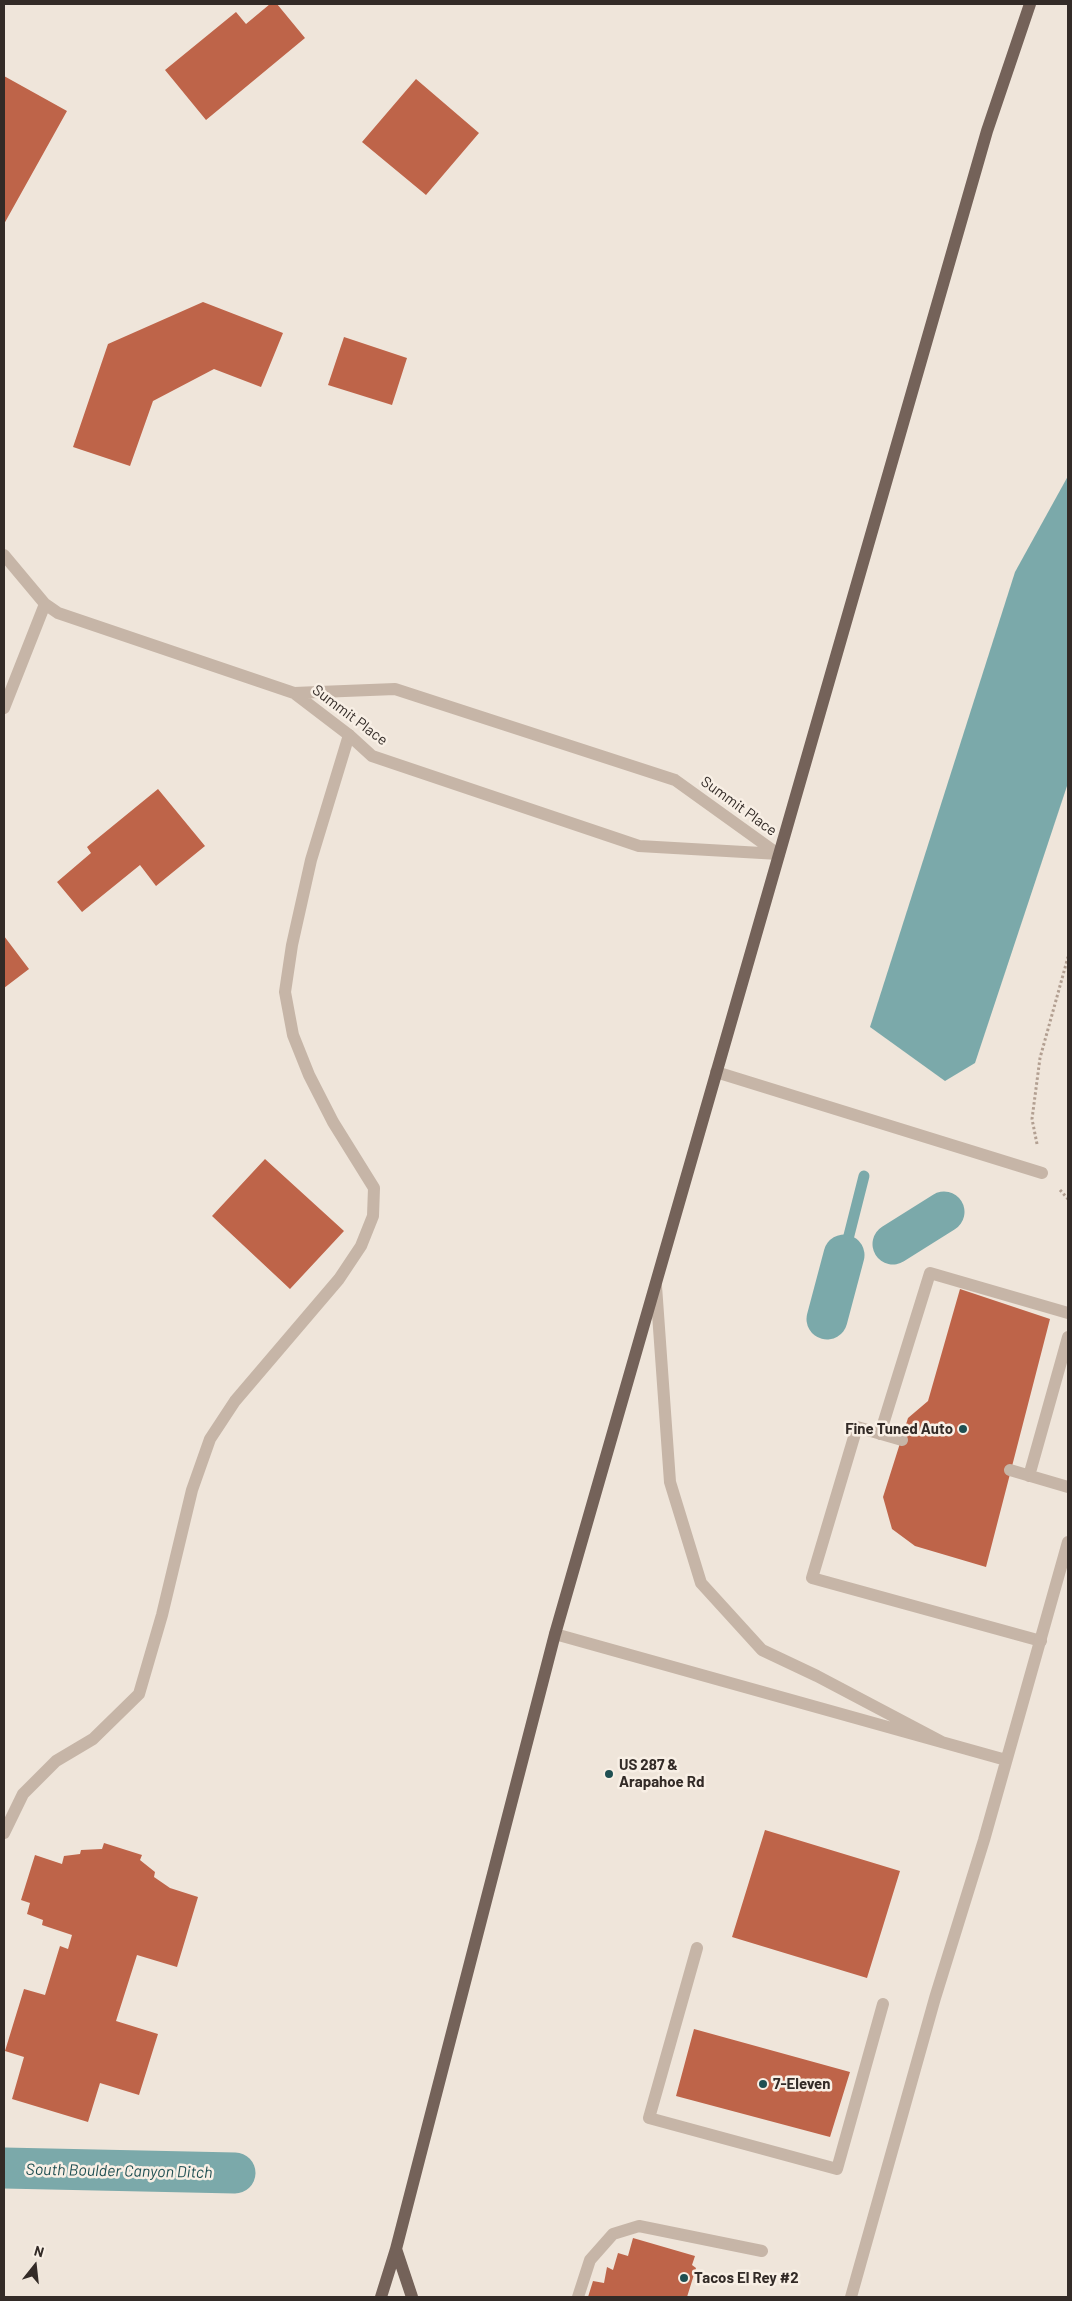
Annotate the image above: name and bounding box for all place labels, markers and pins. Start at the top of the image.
place label: Fine Tuned Auto [845,1420,953,1438]
marker: Fine Tuned Auto [957,1423,969,1435]
place label: US 287 & Arapahoe Rd [619,1756,704,1791]
marker: US 287 & Arapahoe Rd [603,1768,615,1780]
place label: 7-Eleven [773,2075,830,2093]
marker: 7-Eleven [757,2078,769,2090]
place label: Tacos El Rey #2 [694,2269,799,2287]
marker: Tacos El Rey #2 [678,2272,690,2284]

